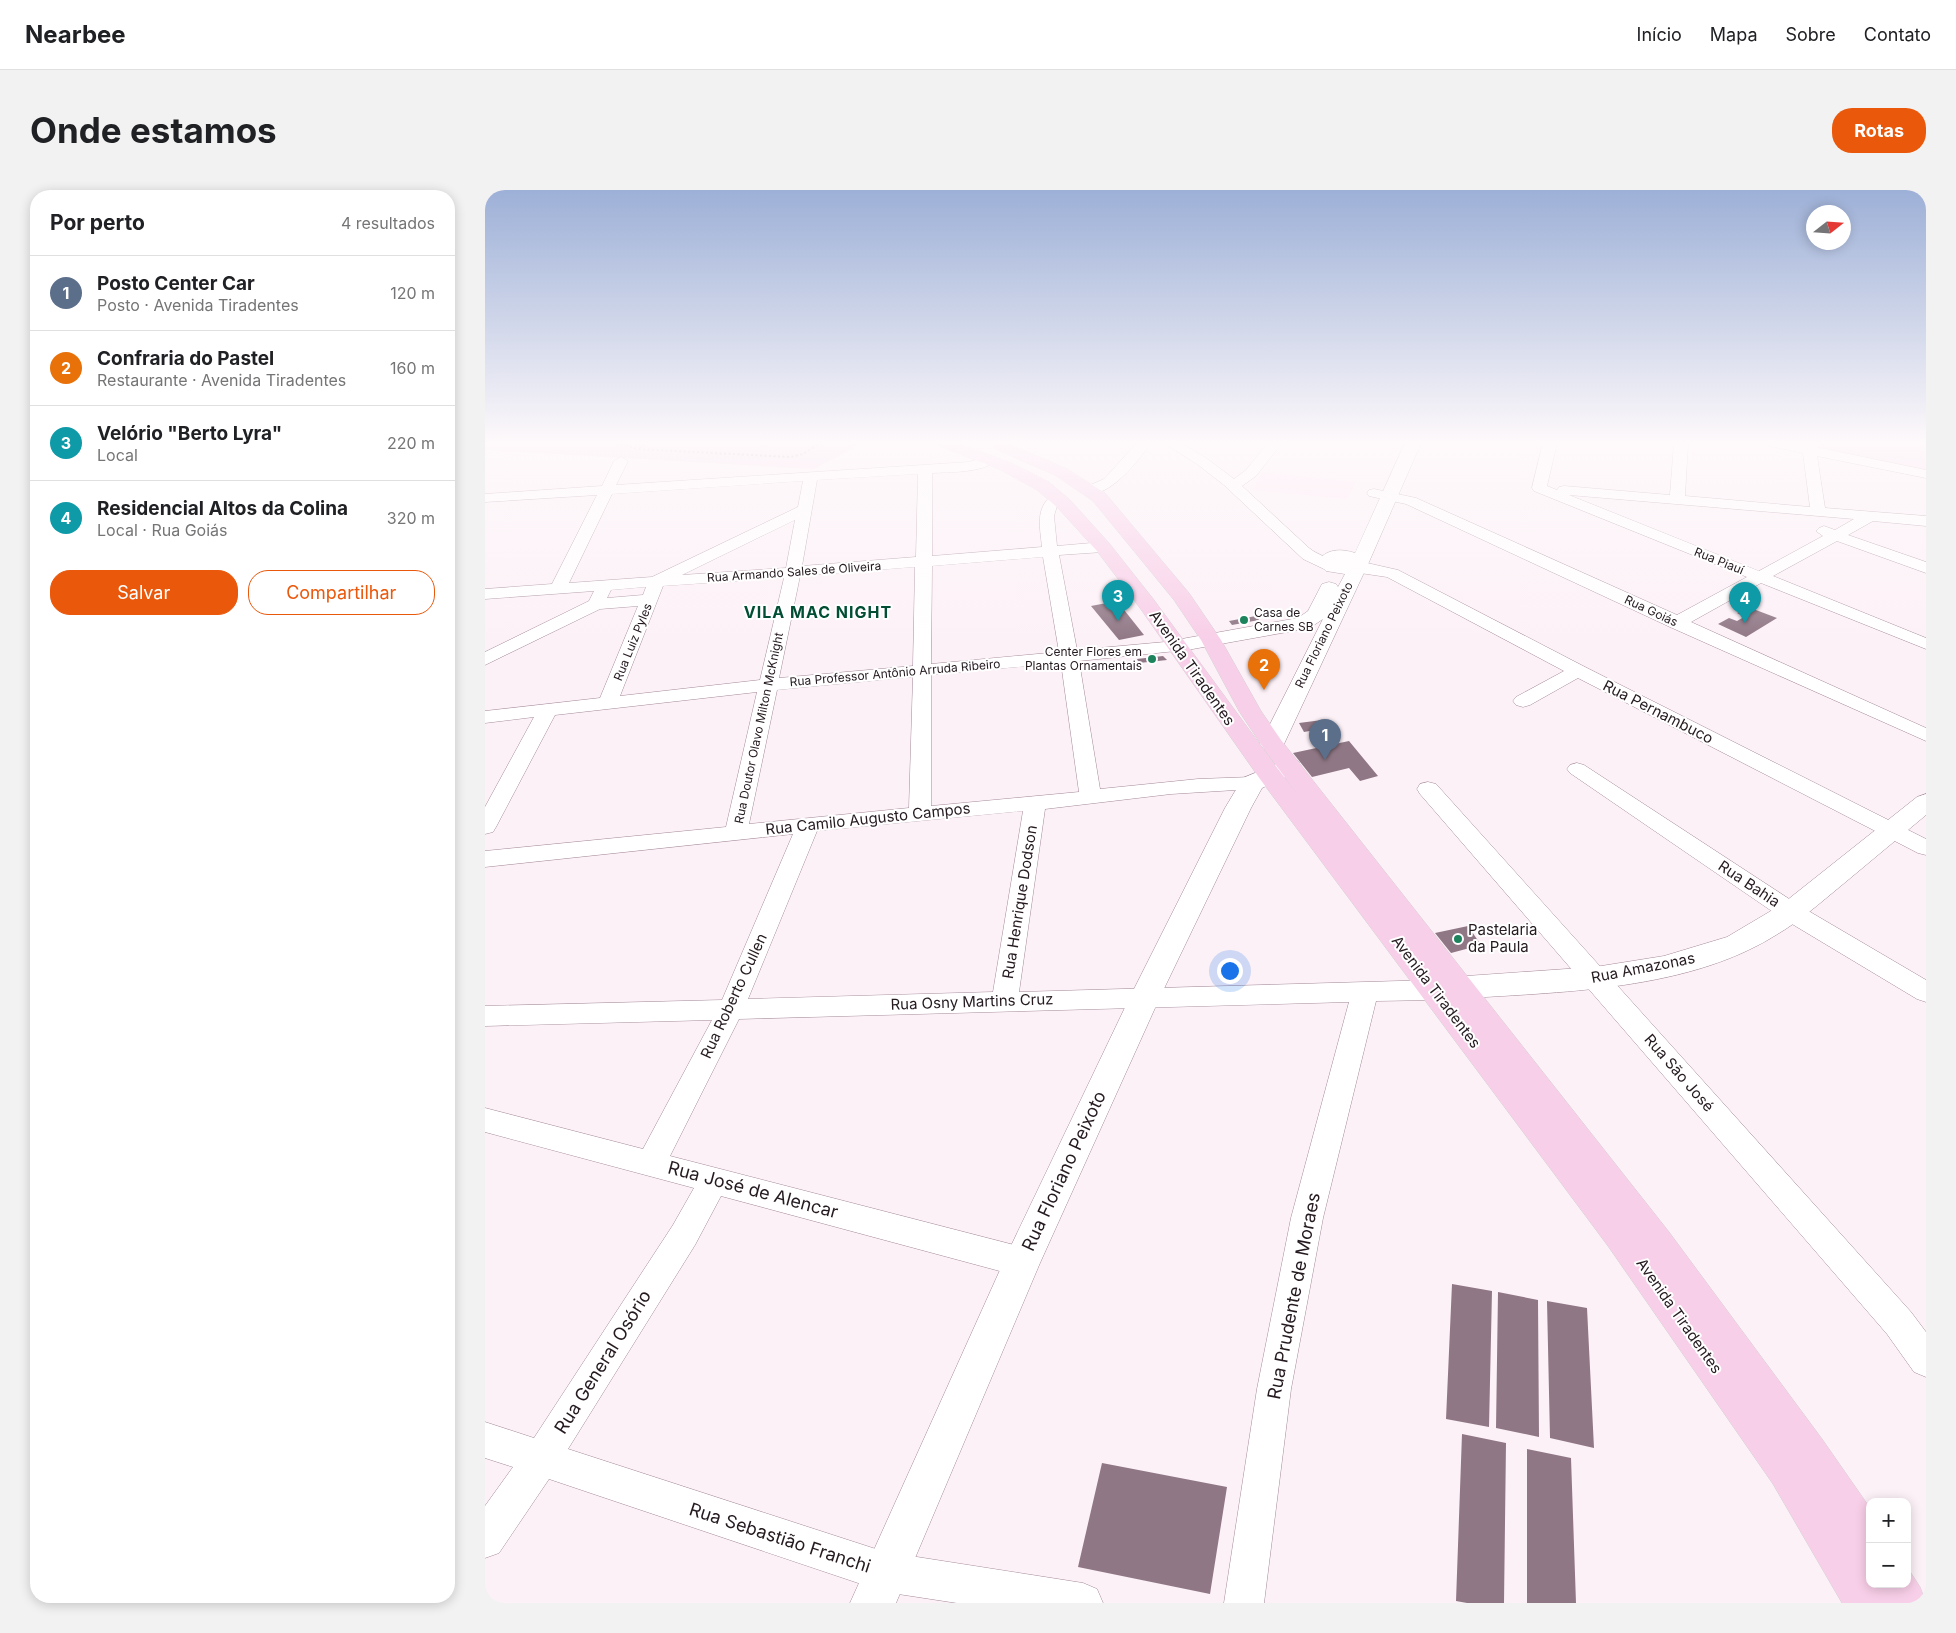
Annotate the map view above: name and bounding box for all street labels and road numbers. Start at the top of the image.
street label: Rua Piauí [1692,544,1746,577]
street label: Rua Armando Sales de Oliveira [706,558,882,585]
street label: Rua Floriano Peixoto [1291,579,1356,690]
street label: Rua Goiás [1622,592,1680,629]
street label: Rua Luiz Pyles [610,601,655,683]
street label: Avenida Tiradentes [1146,607,1239,729]
street label: Rua Doutor Olavo Milton McKnight [731,631,786,825]
street label: Rua Professor Antônio Arruda Ribeiro [789,656,1001,689]
street label: Rua Pernambuco [1600,676,1717,748]
street label: Rua Camilo Augusto Campos [765,798,971,839]
street label: Rua Henrique Dodson [998,824,1041,980]
street label: Rua Bahia [1715,856,1784,911]
street label: Rua Roberto Cullen [696,930,771,1061]
street label: Avenida Tiradentes [1388,932,1485,1052]
street label: Rua Amazonas [1589,948,1696,987]
street label: Rua Osny Martins Cruz [890,989,1054,1014]
street label: Rua São José [1641,1030,1718,1115]
street label: Rua Floriano Peixoto [1017,1087,1110,1254]
street label: Rua José de Alencar [666,1157,841,1222]
street label: Rua Prudente de Moraes [1263,1191,1324,1401]
street label: Avenida Tiradentes [1633,1255,1726,1377]
street label: Rua General Osório [550,1286,655,1437]
street label: Rua Sebastião Franchi [687,1498,873,1577]

